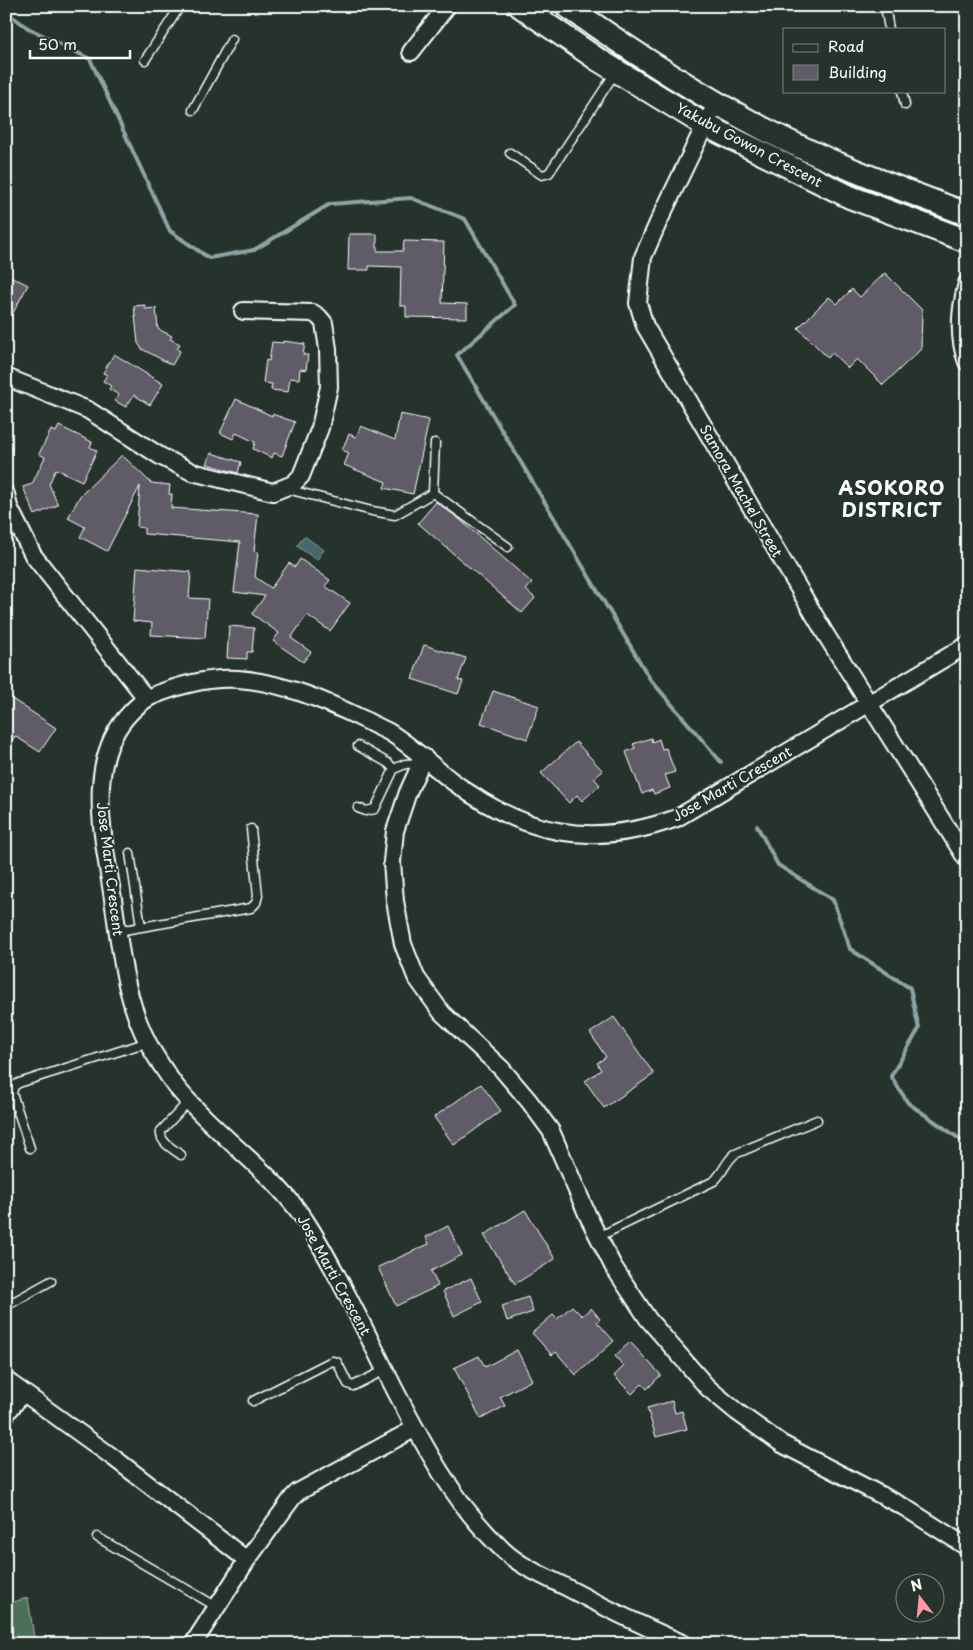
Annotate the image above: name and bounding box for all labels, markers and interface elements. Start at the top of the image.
scale bar [30,28,130,60]
legend [783,28,946,92]
text: 50 m [38,32,77,55]
text: Road [828,34,864,57]
text: Building [828,60,887,83]
street label: Yakubu Gowon Crescent [673,97,826,192]
street label: Samora Machel Street [695,420,788,561]
district label: ASOKORO DISTRICT [839,473,945,523]
street label: Jose Marti Crescent [668,741,796,826]
street label: Jose Marti Crescent [92,801,129,937]
street label: Jose Marti Crescent [293,1211,376,1339]
north arrow [896,1572,946,1622]
text: N [908,1573,925,1597]

